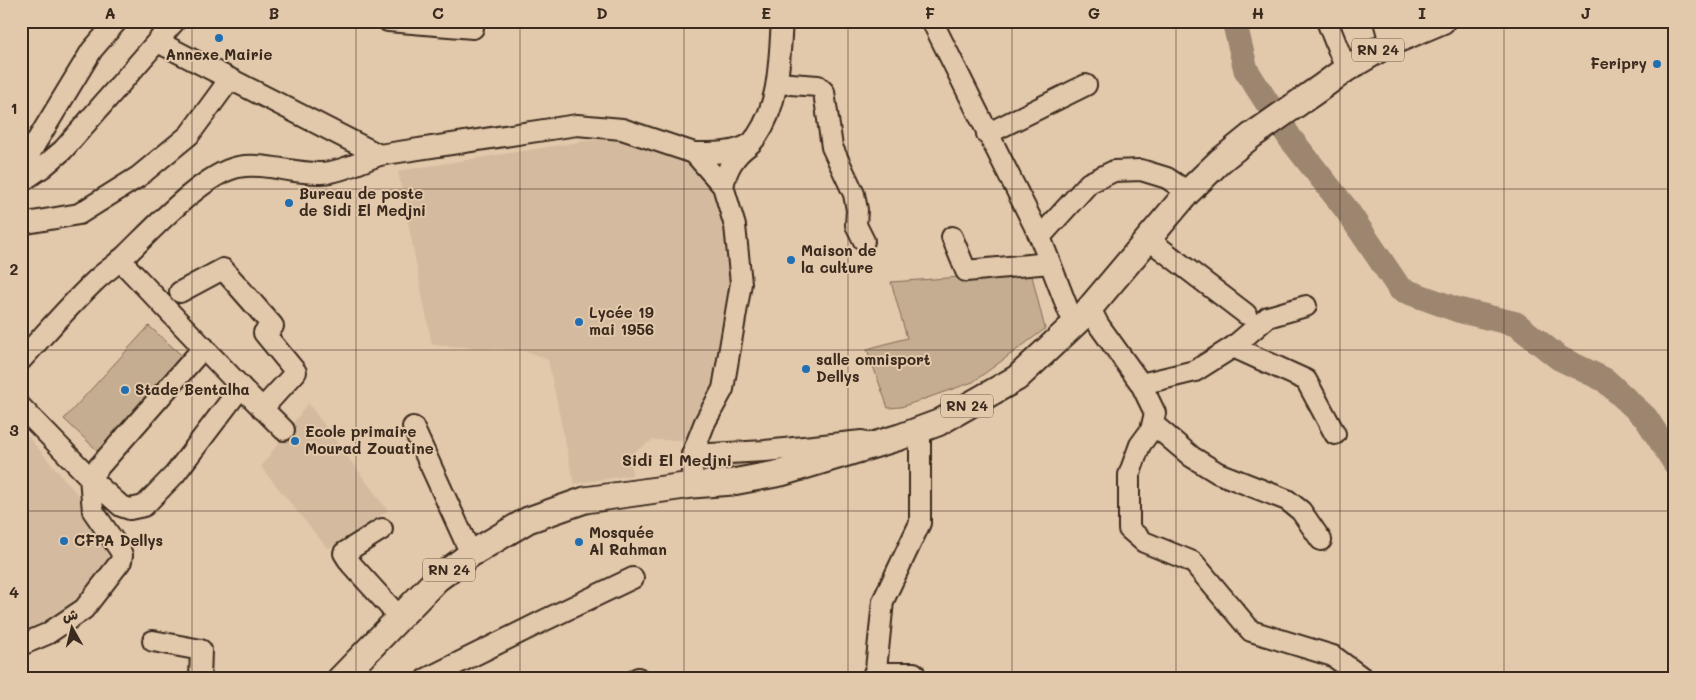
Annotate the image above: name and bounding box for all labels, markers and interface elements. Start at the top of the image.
text: A [104,2,116,23]
text: B [269,2,279,23]
text: C [432,2,444,23]
text: D [596,2,608,23]
text: E [761,2,771,23]
text: F [925,2,935,23]
text: G [1088,2,1100,23]
text: H [1252,2,1264,23]
text: I [1418,2,1426,23]
text: J [1581,2,1591,23]
marker: Annexe Mairie [213,32,225,44]
road number: RN 24 [1352,38,1404,62]
place label: Annexe Mairie [165,44,273,64]
place label: Feripry [1590,53,1647,73]
marker: Feripry [1651,58,1663,70]
text: 1 [10,97,18,118]
place label: Bureau de poste de Sidi El Medjni [299,183,426,220]
marker: Bureau de poste de Sidi El Medjni [283,197,295,209]
place label: Maison de la culture [801,240,877,277]
marker: Maison de la culture [785,254,797,266]
text: 2 [10,258,19,279]
place label: Lycée 19 mai 1956 [589,302,654,339]
marker: Lycée 19 mai 1956 [573,316,585,328]
place label: salle omnisport Dellys [816,349,931,386]
marker: salle omnisport Dellys [800,363,812,375]
place label: Stade Bentalha [135,379,250,399]
marker: Stade Bentalha [119,384,131,396]
road number: RN 24 [941,394,993,418]
text: 3 [9,419,19,440]
place label: Ecole primaire Mourad Zouatine [305,421,434,458]
marker: Ecole primaire Mourad Zouatine [289,435,301,447]
district label: Sidi El Medjni [622,449,732,470]
place label: Mosquée Al Rahman [589,522,667,559]
place label: CFPA Dellys [74,530,163,550]
marker: CFPA Dellys [58,535,70,547]
marker: Mosquée Al Rahman [573,536,585,548]
road number: RN 24 [423,558,475,582]
text: 4 [9,581,19,602]
north arrow [48,602,98,652]
text: ش [61,604,79,625]

